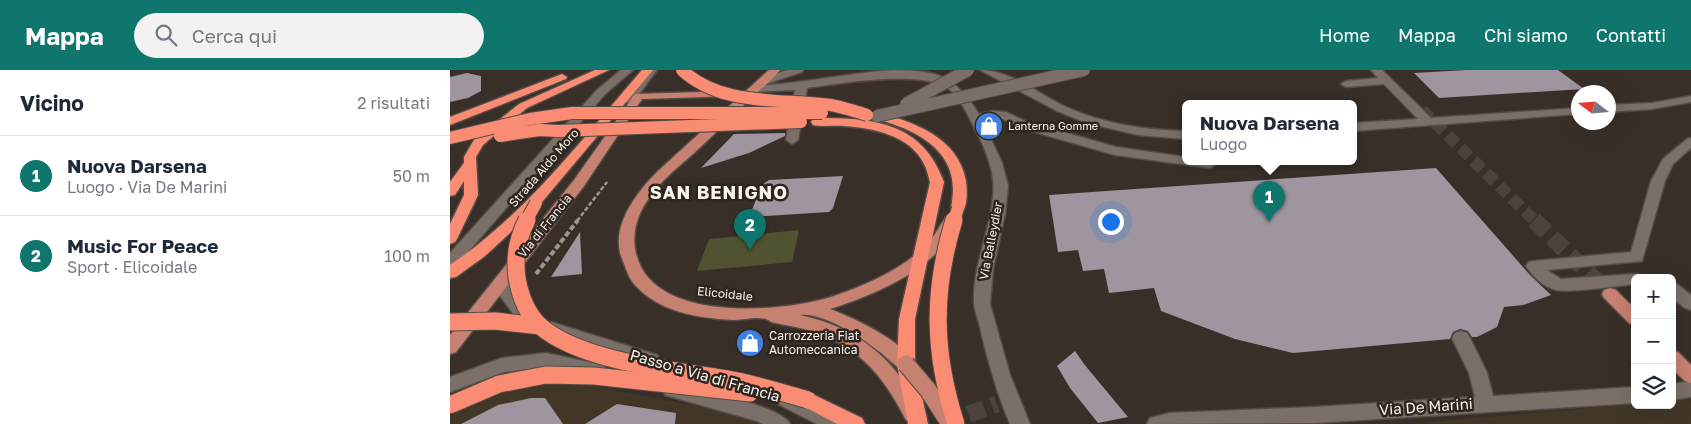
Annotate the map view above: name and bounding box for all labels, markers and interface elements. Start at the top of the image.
search box [134,13,484,58]
text: Mappa [25,21,104,50]
icon: search [152,21,180,49]
text: Cerca qui [192,24,277,47]
text: Home [1319,24,1370,46]
text: Mappa [1398,24,1456,46]
text: Chi siamo [1484,24,1568,46]
text: Contatti [1596,24,1666,46]
north arrow [1571,85,1616,130]
text: Vicino [20,90,84,116]
text: 2 risultati [357,93,430,113]
popup [1182,100,1357,165]
shop icon: Lanterna Gomme [974,111,1004,141]
text: Nuova Darsena [1200,111,1339,134]
place label: Lanterna Gomme [1008,119,1098,132]
street label: Strada Aldo Moro [505,125,582,210]
text: Luogo [1200,134,1247,154]
text: Nuova Darsena [67,154,207,177]
text: 1 [32,166,40,186]
text: 50 m [393,166,430,186]
text: Luogo · Via De Marini [67,177,227,197]
district label: SAN BENIGNO [650,181,788,203]
pin: 1 [1253,181,1285,222]
street label: Via di Francia [515,191,575,260]
street label: Via Balleydier [976,200,1005,281]
pin: 2 [734,209,766,250]
your location [1098,209,1124,235]
text: Music For Peace [67,234,218,257]
text: 2 [31,246,41,266]
text: 100 m [384,246,430,266]
text: Sport · Elicoidale [67,257,197,277]
map controls [1631,274,1676,409]
button: + [1631,274,1676,319]
street label: Elicoidale [696,283,754,304]
button: − [1631,319,1676,364]
shop icon: Carrozzeria Fiat Automeccanica [735,328,765,358]
place label: Carrozzeria Fiat Automeccanica [769,328,859,357]
street label: Passo a Via di Francia [628,345,782,405]
button: layers [1631,364,1676,409]
street label: Via De Marini [1379,394,1473,418]

